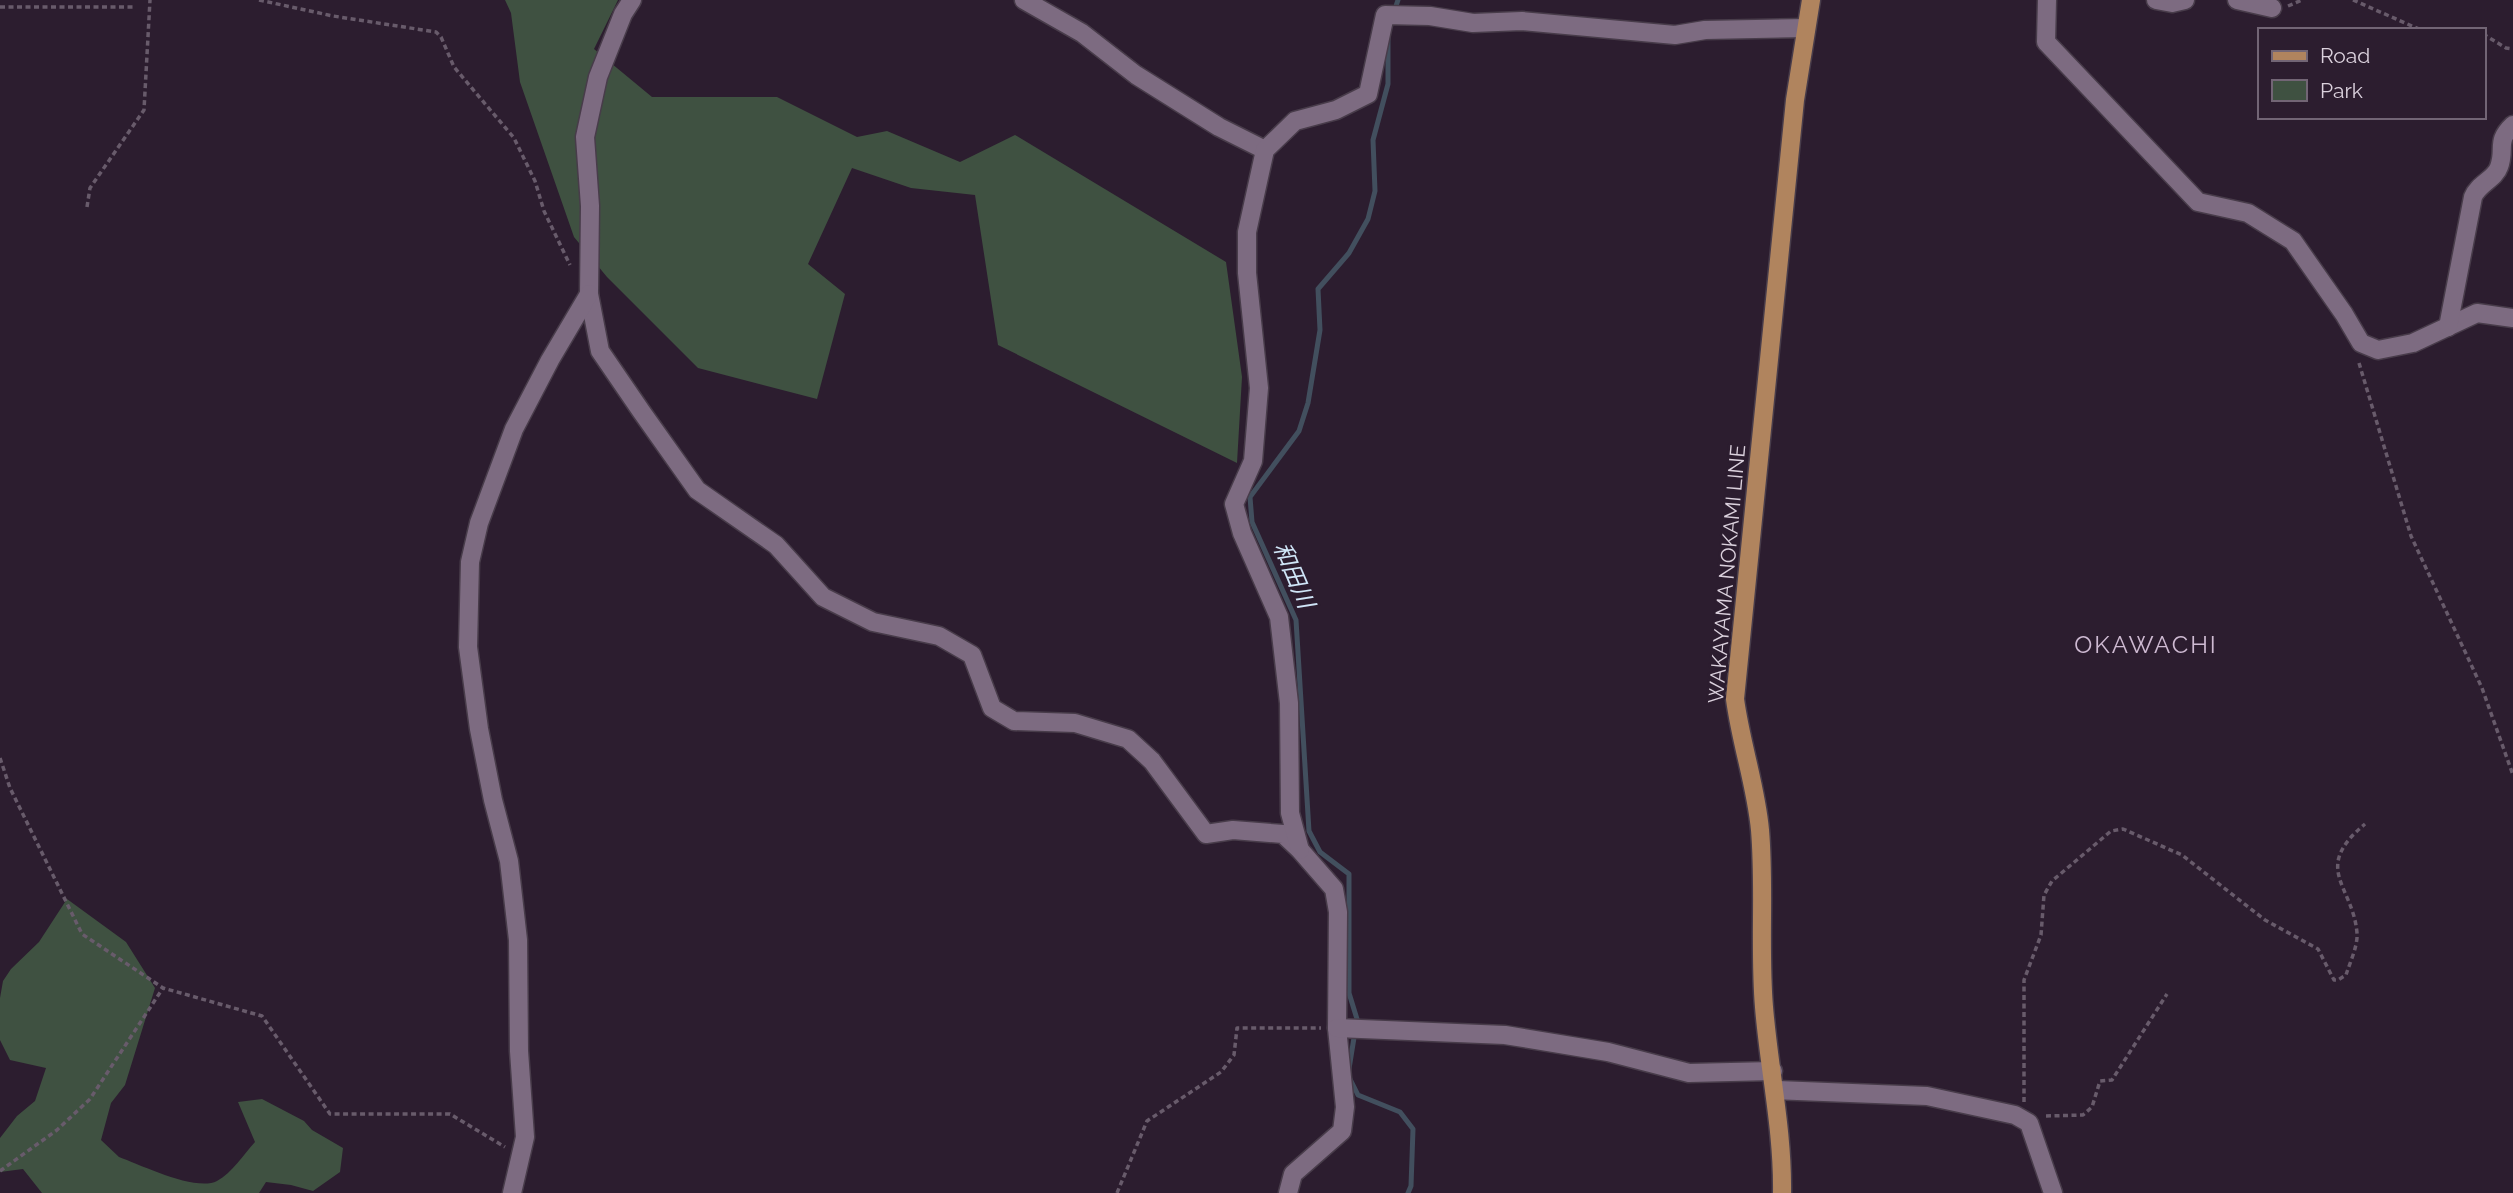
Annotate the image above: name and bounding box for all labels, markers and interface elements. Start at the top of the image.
legend [2258,28,2485,119]
text: Road [2320,43,2370,68]
text: Park [2320,78,2363,103]
street label: WAKAYAMA NOKAMI LINE [1703,444,1750,704]
water label: 和田川 [1269,538,1322,615]
district label: OKAWACHI [2074,630,2218,659]

